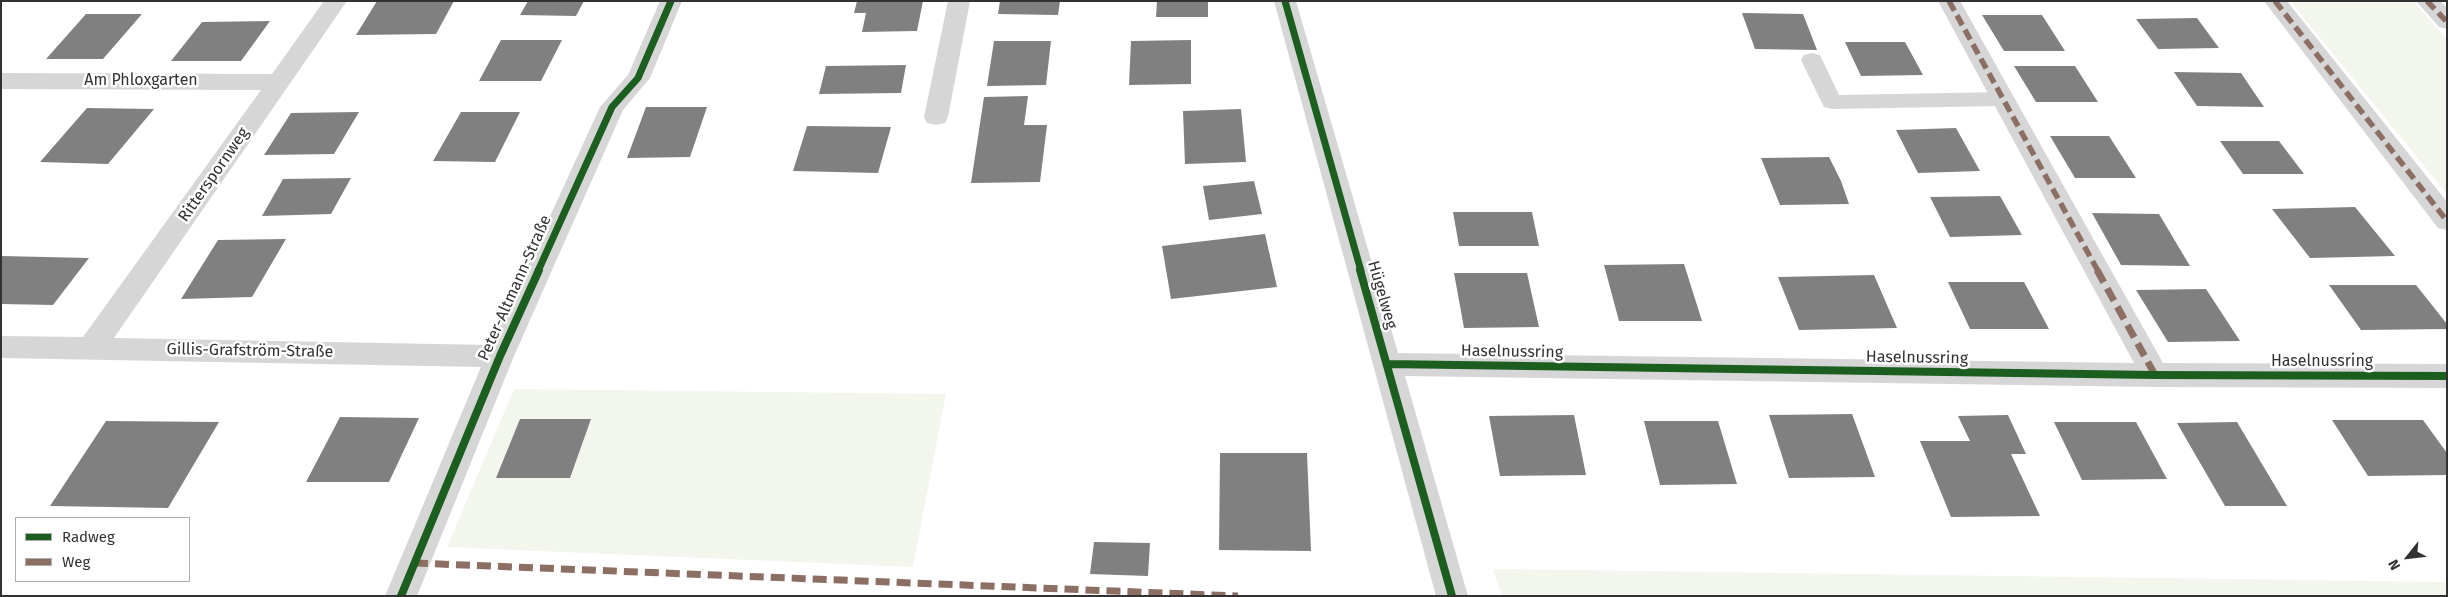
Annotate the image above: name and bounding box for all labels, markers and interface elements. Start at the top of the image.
street label: Am Phloxgarten [84,71,198,91]
street label: Ritterspornweg [174,124,254,226]
street label: Peter-Altmann-Straße [474,212,556,364]
street label: Hügelweg [1363,259,1401,331]
street label: Gillis-Grafström-Straße [166,340,334,362]
street label: Haselnussring [1461,342,1563,362]
street label: Haselnussring [1866,348,1968,368]
street label: Haselnussring [2271,352,2373,372]
legend [15,517,190,582]
text: Radweg [62,528,115,546]
north arrow [2383,532,2433,582]
text: Weg [62,553,90,571]
text: N [2385,556,2404,573]

